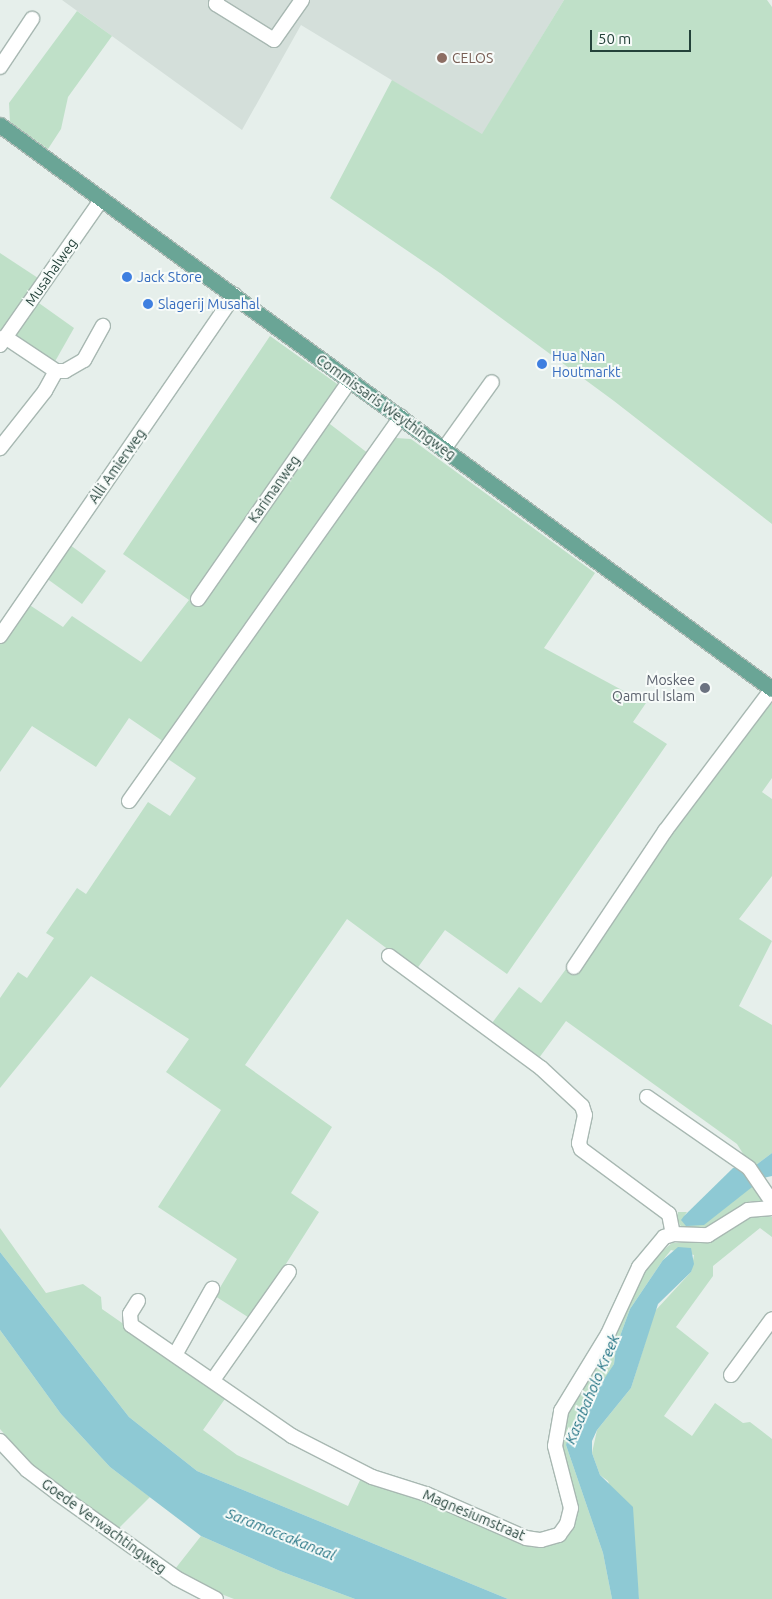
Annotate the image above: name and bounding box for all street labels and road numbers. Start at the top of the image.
street label: Musahalweg [21,235,81,309]
street label: Commissaris Weythingweg [313,351,459,463]
street label: Alli Amierweg [85,425,149,507]
street label: Karimanweg [245,452,303,526]
street label: Goede Verwachtingweg [38,1475,170,1577]
street label: Magnesiumstraat [420,1486,528,1544]

